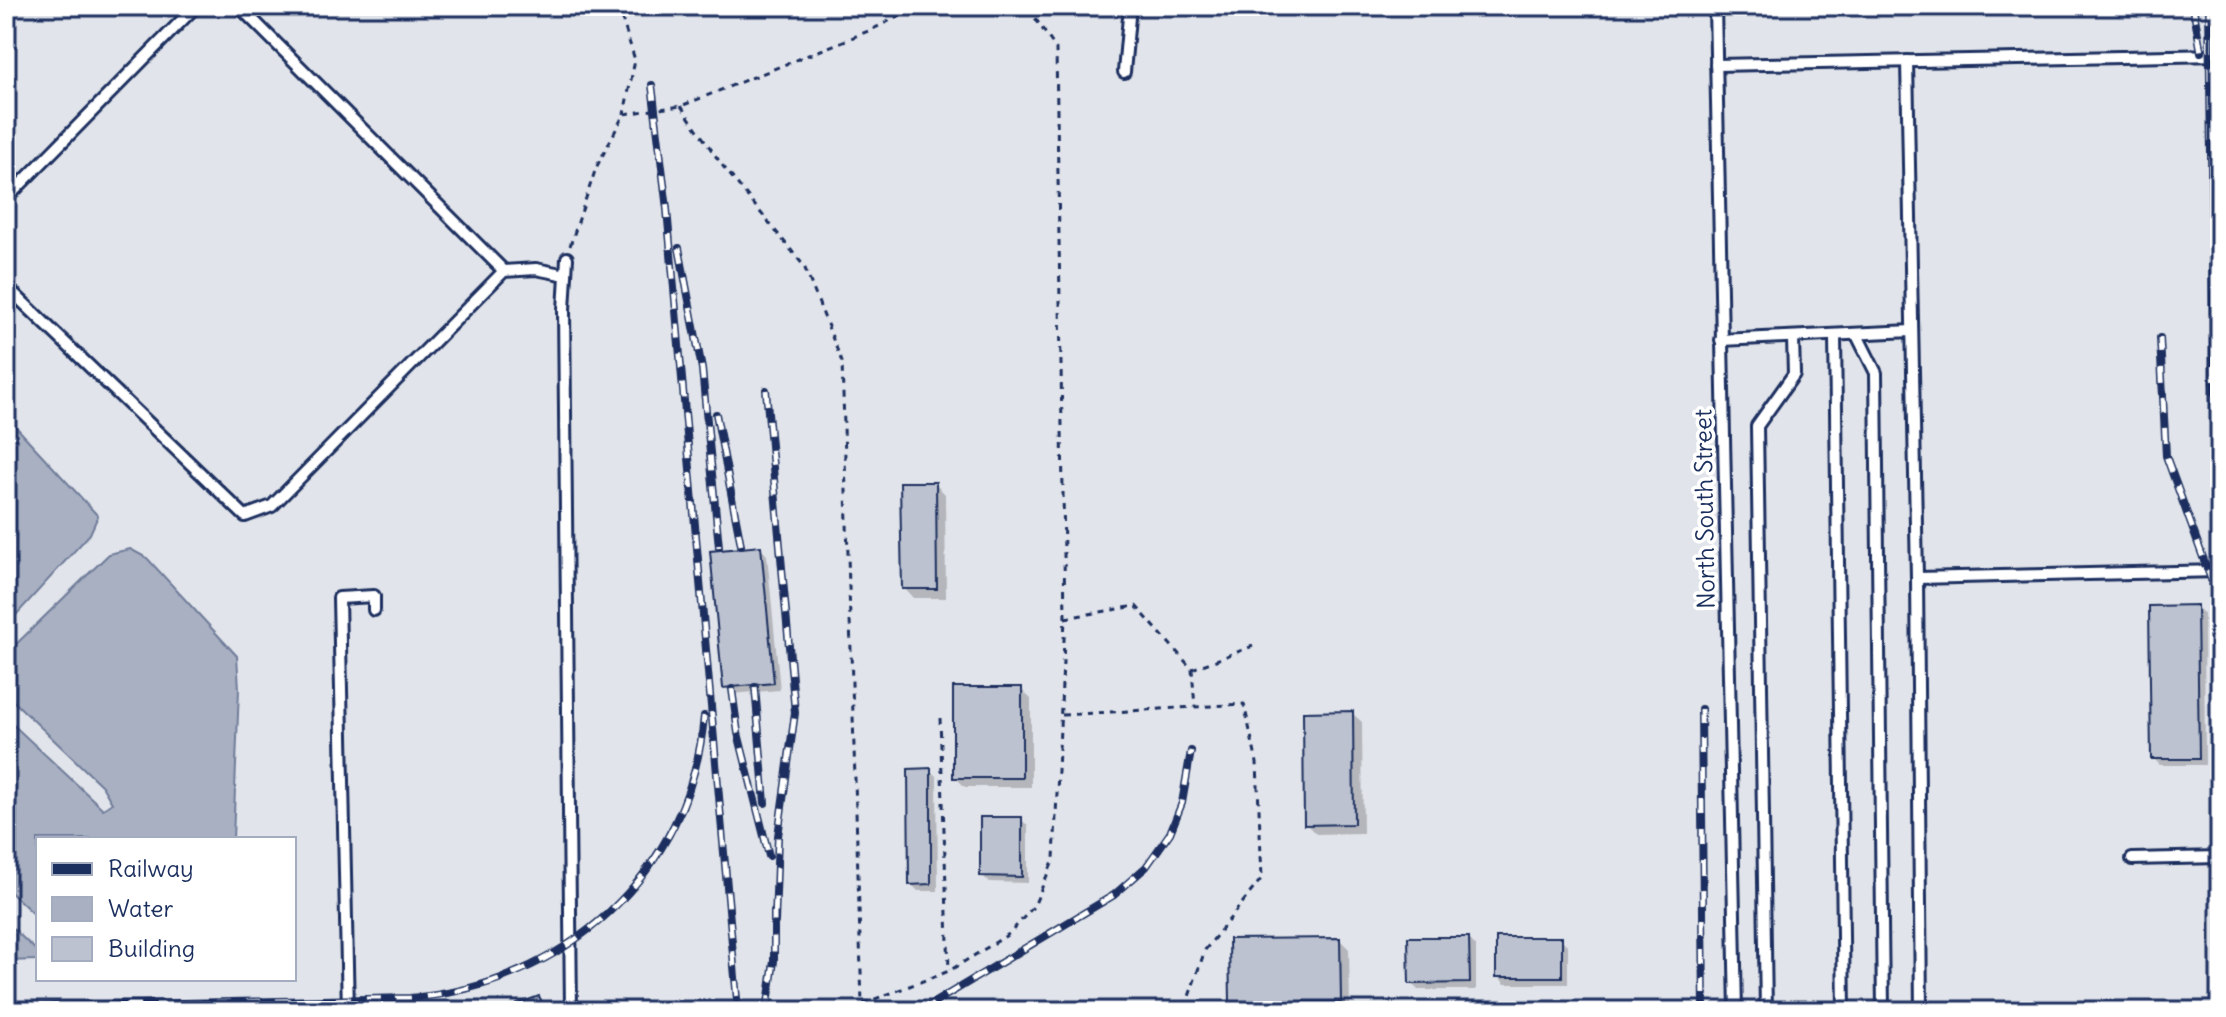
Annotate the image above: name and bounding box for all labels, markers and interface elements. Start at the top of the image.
street label: North South Street [1687,409,1721,609]
legend [36,837,296,981]
text: Railway [108,853,194,883]
text: Water [108,893,173,923]
text: Building [108,933,195,963]

